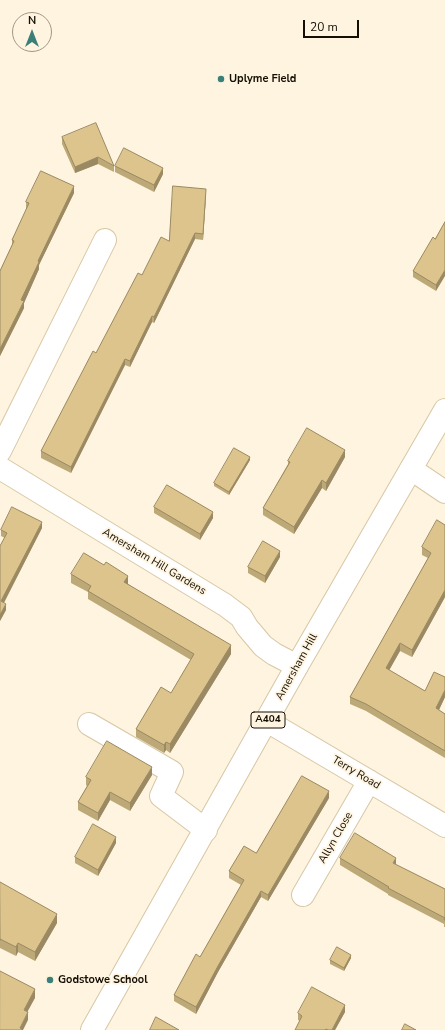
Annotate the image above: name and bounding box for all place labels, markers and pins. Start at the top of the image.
place label: Uplyme Field [229,72,296,86]
marker: Uplyme Field [216,74,226,84]
place label: Godstowe School [58,973,148,987]
marker: Godstowe School [45,975,55,985]

